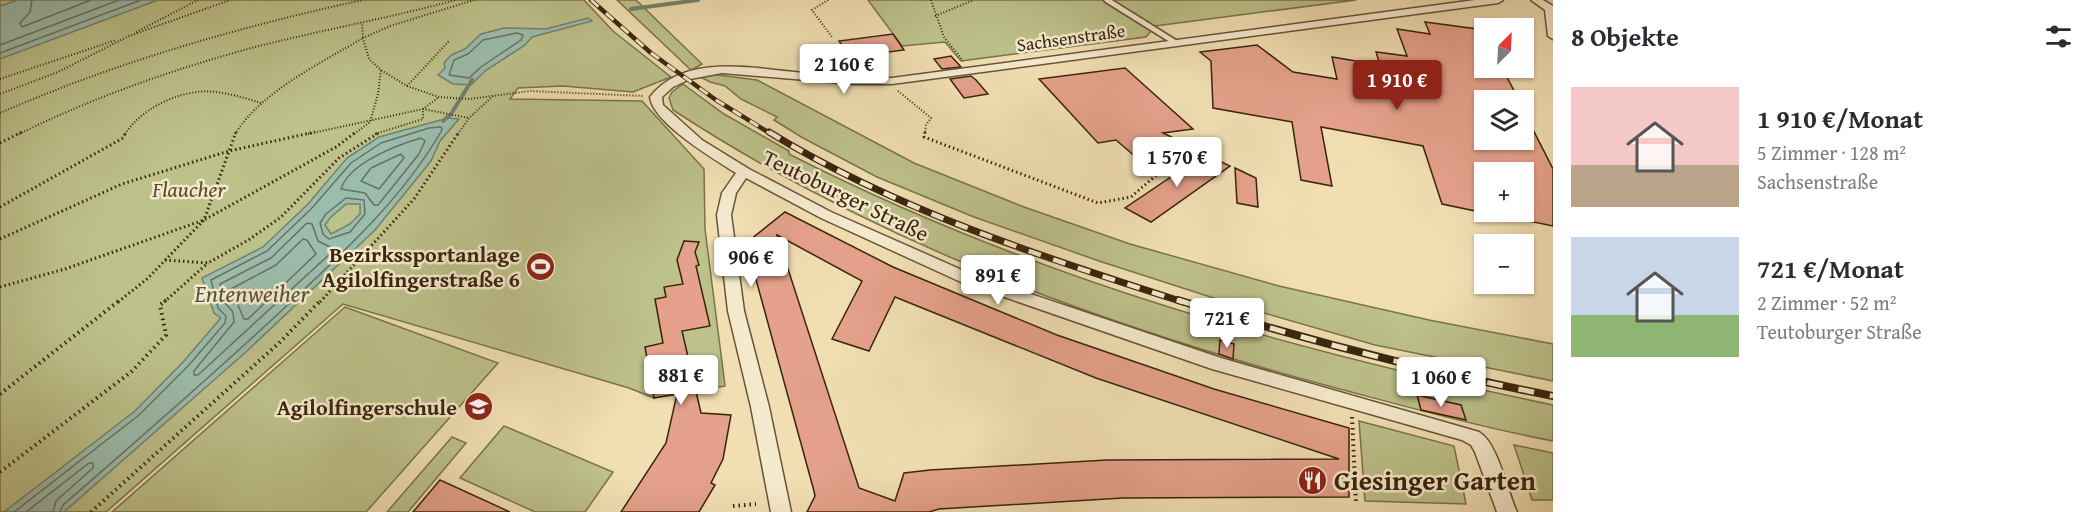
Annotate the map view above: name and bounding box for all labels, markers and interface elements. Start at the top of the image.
street label: Sachsenstraße [1015,17,1127,58]
text: 8 Objekte [1571,17,1679,56]
north arrow [1474,18,1534,78]
map controls [1474,18,1534,294]
icon: filters [2042,20,2075,53]
pin: 2 160 € [789,44,899,95]
text: 2 160 € [814,49,874,78]
pin: 1 910 € [1342,60,1452,111]
text: 1 910 € [1367,65,1427,94]
button: layers [1474,90,1534,150]
text: 1 910 €/Monat [1757,99,1923,138]
icon: home [1619,111,1691,183]
pin: 1 570 € [1122,137,1232,188]
text: 5 Zimmer · 128 m² [1757,138,1906,167]
street label: Teutoburger Straße [758,141,934,249]
text: 1 570 € [1147,142,1207,171]
button: + [1474,162,1534,222]
text: Sachsenstraße [1757,167,1878,196]
park label: Flaucher [151,173,226,205]
button: − [1474,234,1534,294]
pin: 906 € [709,237,793,288]
place label: Bezirkssportanlage Agilolfingerstraße 6 [322,238,520,295]
text: 906 € [728,242,774,271]
text: 721 €/Monat [1757,249,1904,288]
sports icon: Bezirkssportanlage Agilolfingerstraße 6 [525,251,557,283]
pin: 891 € [956,255,1040,306]
text: 891 € [975,260,1021,289]
icon: home [1619,261,1691,333]
water label: Entenweiher [194,276,311,311]
text: 2 Zimmer · 52 m² [1757,288,1896,317]
pin: 721 € [1185,298,1269,349]
text: 721 € [1204,303,1250,332]
text: Teutoburger Straße [1757,317,1922,346]
pin: 881 € [639,355,723,406]
pin: 1 060 € [1386,357,1496,408]
text: 881 € [658,360,704,389]
text: 1 060 € [1411,362,1471,391]
place label: Agilolfingerschule [277,391,457,423]
school or university icon: Agilolfingerschule [462,391,494,423]
place label: Giesinger Garten [1334,460,1536,500]
restaurant icon: Giesinger Garten [1297,465,1329,497]

